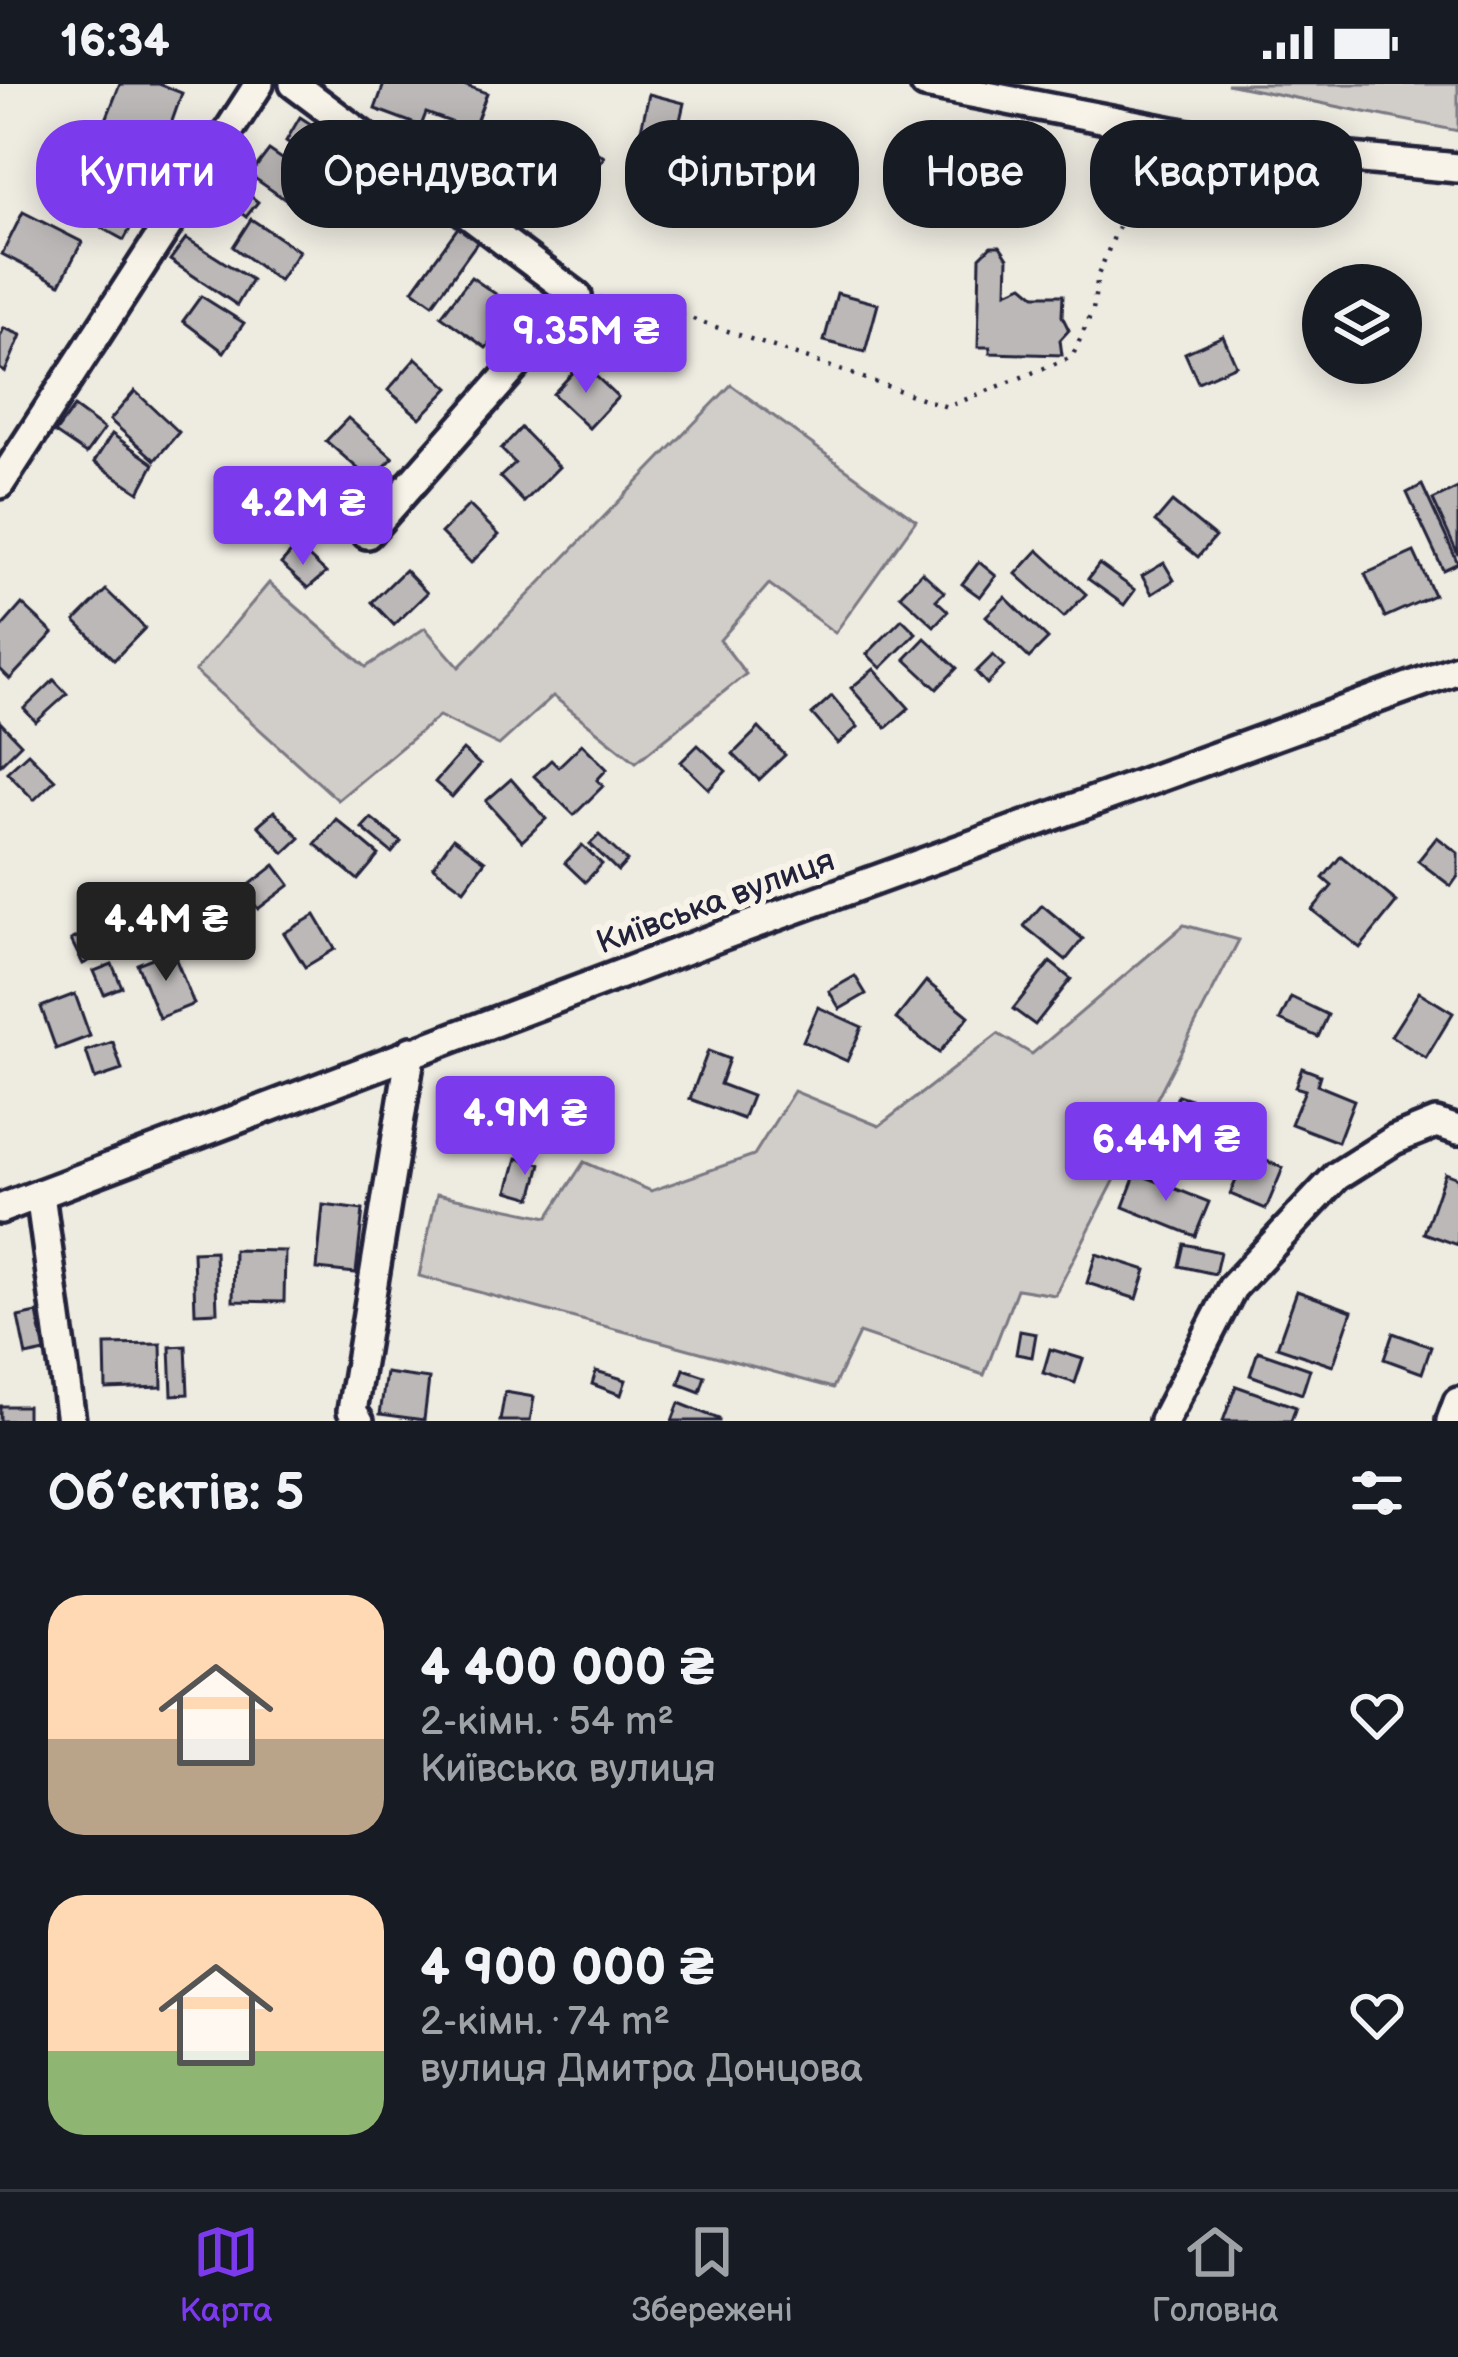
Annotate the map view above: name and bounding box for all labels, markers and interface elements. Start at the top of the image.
text: 16:34 [60,15,170,70]
chip: Купити [36,120,257,228]
chip: Орендувати [281,120,601,228]
chip: Фільтри [625,120,859,228]
chip: Нове [883,120,1066,228]
chip: Квартира [1090,120,1362,228]
map controls [1302,264,1422,384]
button: layers [1302,264,1422,384]
pin: 9.35M ₴ [475,294,697,396]
text: 9.35M ₴ [513,309,659,356]
pin: 4.2M ₴ [205,466,401,568]
text: 4.2M ₴ [240,481,366,528]
street label: Київська вулиця [591,840,840,963]
pin: 4.4M ₴ [68,882,264,984]
text: 4.4M ₴ [104,897,228,944]
pin: 4.9M ₴ [427,1076,623,1178]
text: 4.9M ₴ [463,1091,587,1138]
pin: 6.44M ₴ [1055,1102,1277,1204]
text: 6.44M ₴ [1092,1117,1240,1164]
icon: filters [1344,1460,1410,1526]
text: Об’єктів: 5 [48,1463,304,1524]
text: 4 400 000 ₴ [420,1638,714,1699]
icon: home [144,1643,288,1787]
icon: heart [1344,1682,1410,1748]
text: 2-кімн. · 54 m² [420,1699,674,1746]
text: Київська вулиця [420,1746,716,1793]
text: 4 900 000 ₴ [420,1938,714,1999]
icon: home [144,1943,288,2087]
icon: heart [1344,1982,1410,2048]
text: 2-кімн. · 74 m² [420,1999,670,2046]
text: вулиця Дмитра Донцова [420,2046,863,2093]
tab: Карта [180,2219,273,2331]
tab: Збережені [632,2219,793,2331]
tab: Головна [1152,2219,1278,2331]

